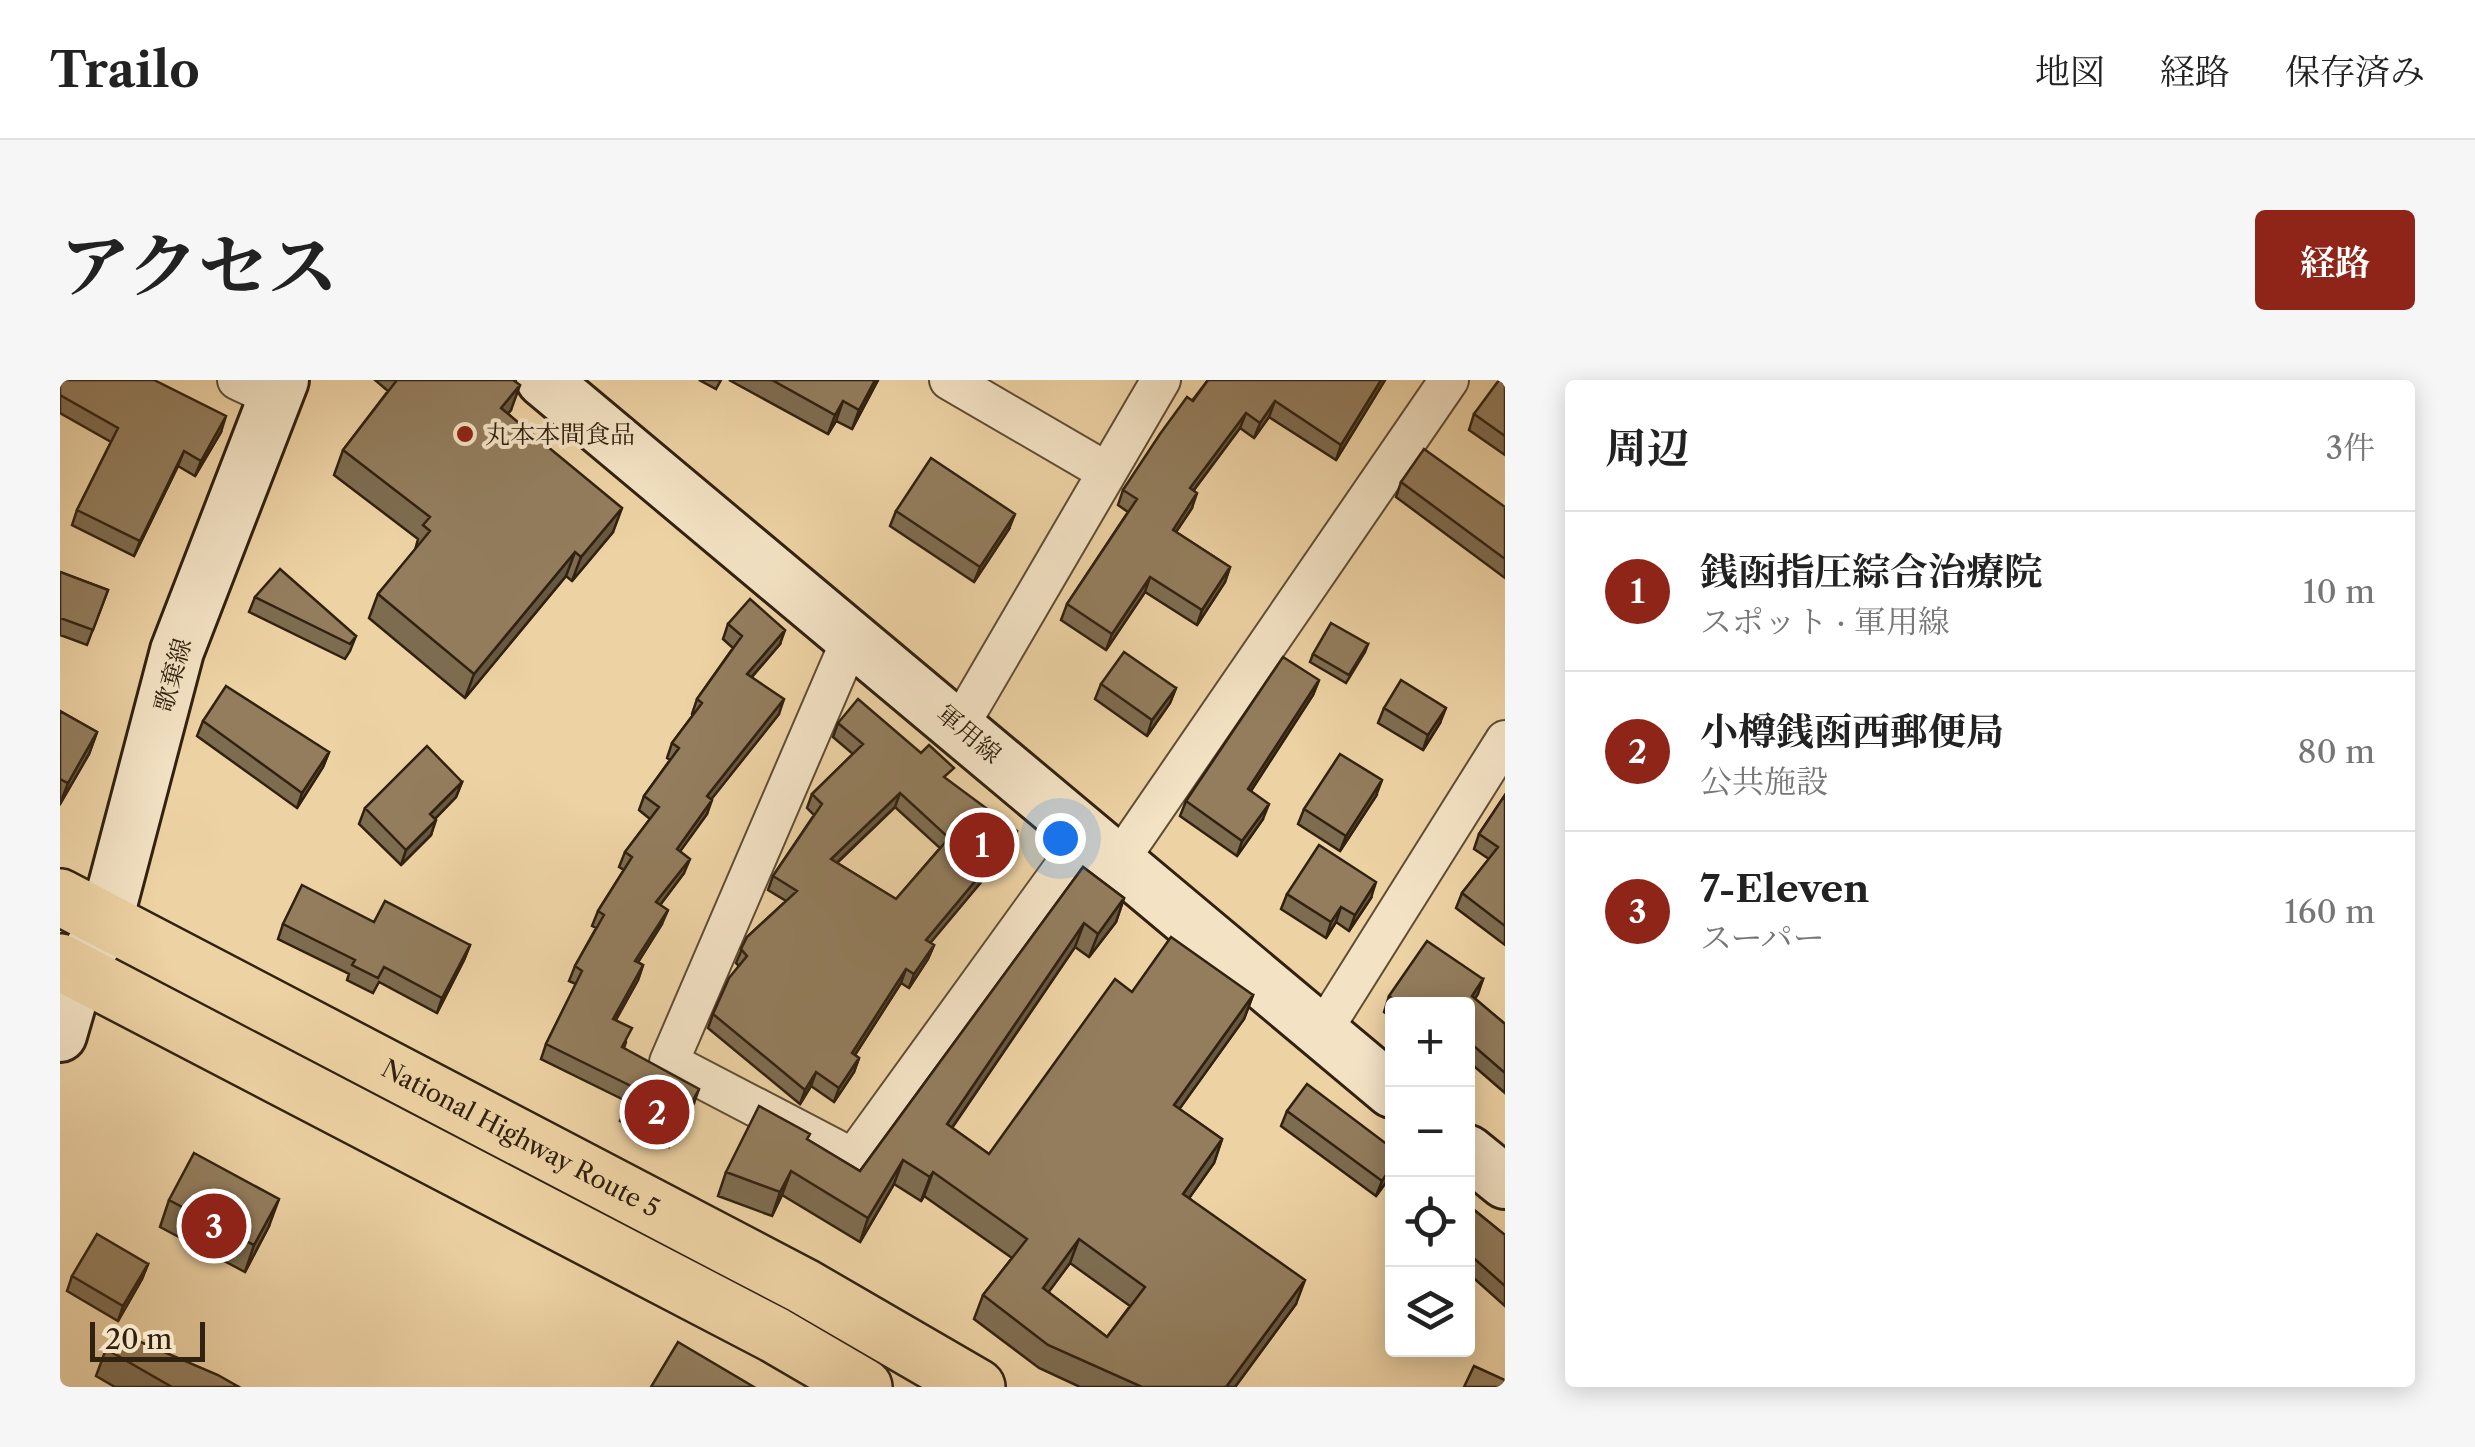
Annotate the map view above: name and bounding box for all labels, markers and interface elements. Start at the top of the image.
text: Trailo [50,40,200,99]
text: 地図 [2035,50,2105,93]
text: 経路 [2160,50,2230,93]
text: 保存済み [2285,50,2425,93]
button: 経路 [2255,210,2415,310]
text: アクセス [60,223,338,309]
place label: 丸本本間食品 [485,419,635,450]
text: 周辺 [1605,422,1689,474]
marker: 丸本本間食品 [454,423,476,445]
text: 3件 [2325,428,2375,467]
text: 銭函指圧綜合治療院 [1700,548,2042,595]
text: 1 [1630,572,1645,611]
text: 10 m [2303,572,2375,611]
text: スポット · 軍用線 [1700,602,1950,641]
street label: 歌棄線 [148,635,198,715]
street label: 軍用線 [930,698,1008,770]
text: 小樽銭函西郵便局 [1700,708,2004,755]
text: 2 [1628,732,1647,771]
text: 80 m [2297,732,2375,771]
text: 公共施設 [1700,762,1828,801]
pin: 1 [950,808,1014,882]
your location [1035,813,1086,864]
text: 7-Eleven [1700,865,1869,912]
text: 3 [1628,892,1647,931]
text: 160 m [2284,892,2375,931]
text: スーパー [1700,918,1825,957]
map controls [1385,997,1475,1357]
button: + [1385,997,1475,1087]
street label: National Highway Route 5 [376,1053,665,1224]
pin: 2 [624,1074,690,1150]
button: − [1385,1087,1475,1177]
button: locate [1385,1177,1475,1267]
pin: 3 [182,1188,246,1264]
button: layers [1385,1267,1475,1357]
scale bar [90,1317,205,1361]
text: 20 m [105,1322,172,1356]

